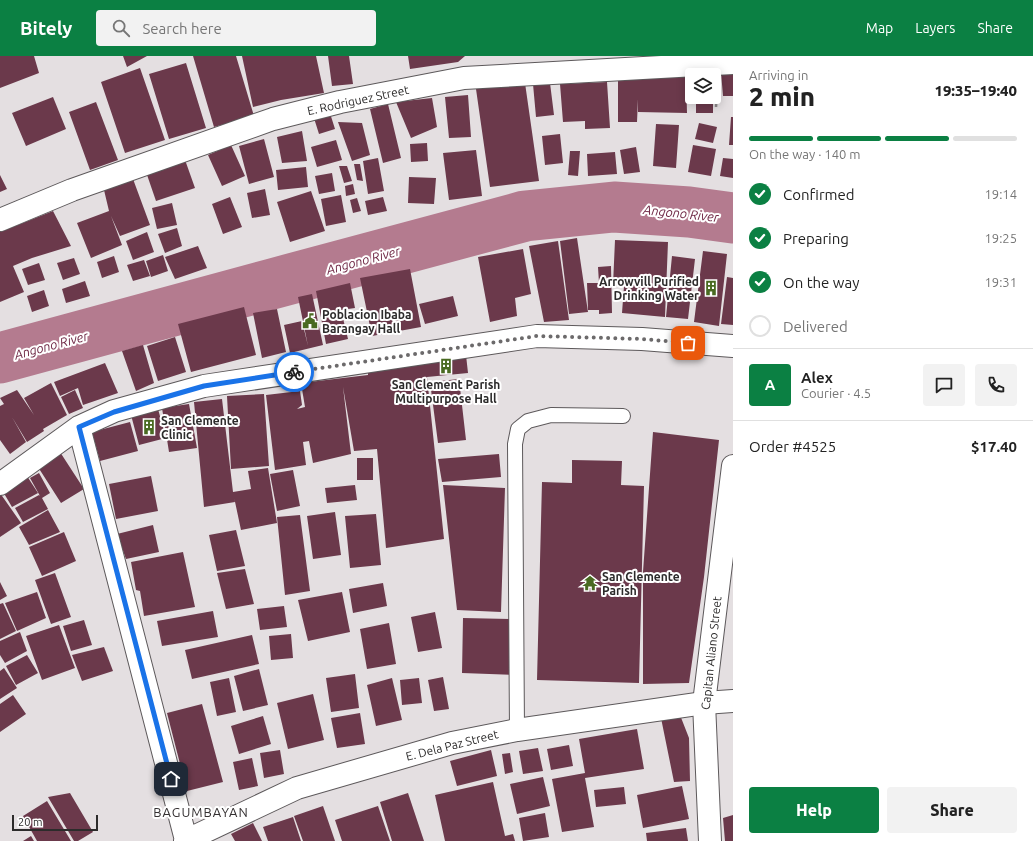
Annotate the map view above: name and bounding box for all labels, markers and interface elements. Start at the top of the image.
search box [96,10,376,46]
text: Bitely [20,17,72,39]
icon: search [110,17,132,39]
text: Search here [142,20,222,37]
text: Map [866,20,893,36]
text: Layers [915,20,955,36]
text: Share [977,20,1013,36]
map controls [685,68,721,104]
button: layers [685,68,721,104]
text: Arriving in [749,68,808,82]
text: 2 min [749,82,815,111]
text: 19:35–19:40 [934,82,1017,99]
street label: E. Rodriguez Street [306,83,410,117]
text: On the way · 140 m [749,147,861,161]
icon: check [749,183,771,205]
text: Confirmed [783,186,855,203]
text: 19:14 [984,187,1017,201]
water label: Angono River [642,202,720,224]
icon: check [749,227,771,249]
text: Preparing [783,230,849,247]
text: 19:25 [984,231,1017,245]
water label: Angono River [324,243,402,277]
icon: check [749,271,771,293]
text: On the way [783,274,859,291]
place label: Arrowvill Purified Drinking Water [599,275,699,302]
text: 19:31 [984,275,1017,289]
building icon: Arrowvill Purified Drinking Water [702,279,720,297]
place label: Poblacion Ibaba Barangay Hall [322,308,411,335]
public building icon: Poblacion Ibaba Barangay Hall [301,312,319,330]
text: Delivered [783,318,848,335]
pin [671,326,705,360]
water label: Angono River [12,328,90,362]
icon: bag [677,332,699,354]
courier [274,352,314,392]
building icon: San Clement Parish Multipurpose Hall [437,357,455,375]
icon: bike [283,361,305,383]
button: chat [923,364,965,406]
button: phone [975,364,1017,406]
text: Alex [801,369,833,386]
text: A [765,376,775,393]
place label: San Clement Parish Multipurpose Hall [392,378,500,405]
text: Courier · 4.5 [801,386,871,400]
place label: San Clemente Clinic [161,414,239,441]
building icon: San Clemente Clinic [140,418,158,436]
text: Order #4525 [749,438,836,455]
text: $17.40 [971,438,1017,455]
place label: San Clemente Parish [602,570,680,597]
temple icon: San Clemente Parish [581,574,599,592]
street label: Capitan Aliano Street [699,595,723,710]
street label: E. Dela Paz Street [404,727,500,763]
pin [154,762,188,796]
icon: home [160,768,182,790]
button: Help [749,787,879,833]
button: Share [887,787,1017,833]
district label: BAGUMBAYAN [153,805,249,819]
scale bar [12,813,98,832]
text: 20 m [18,816,42,828]

